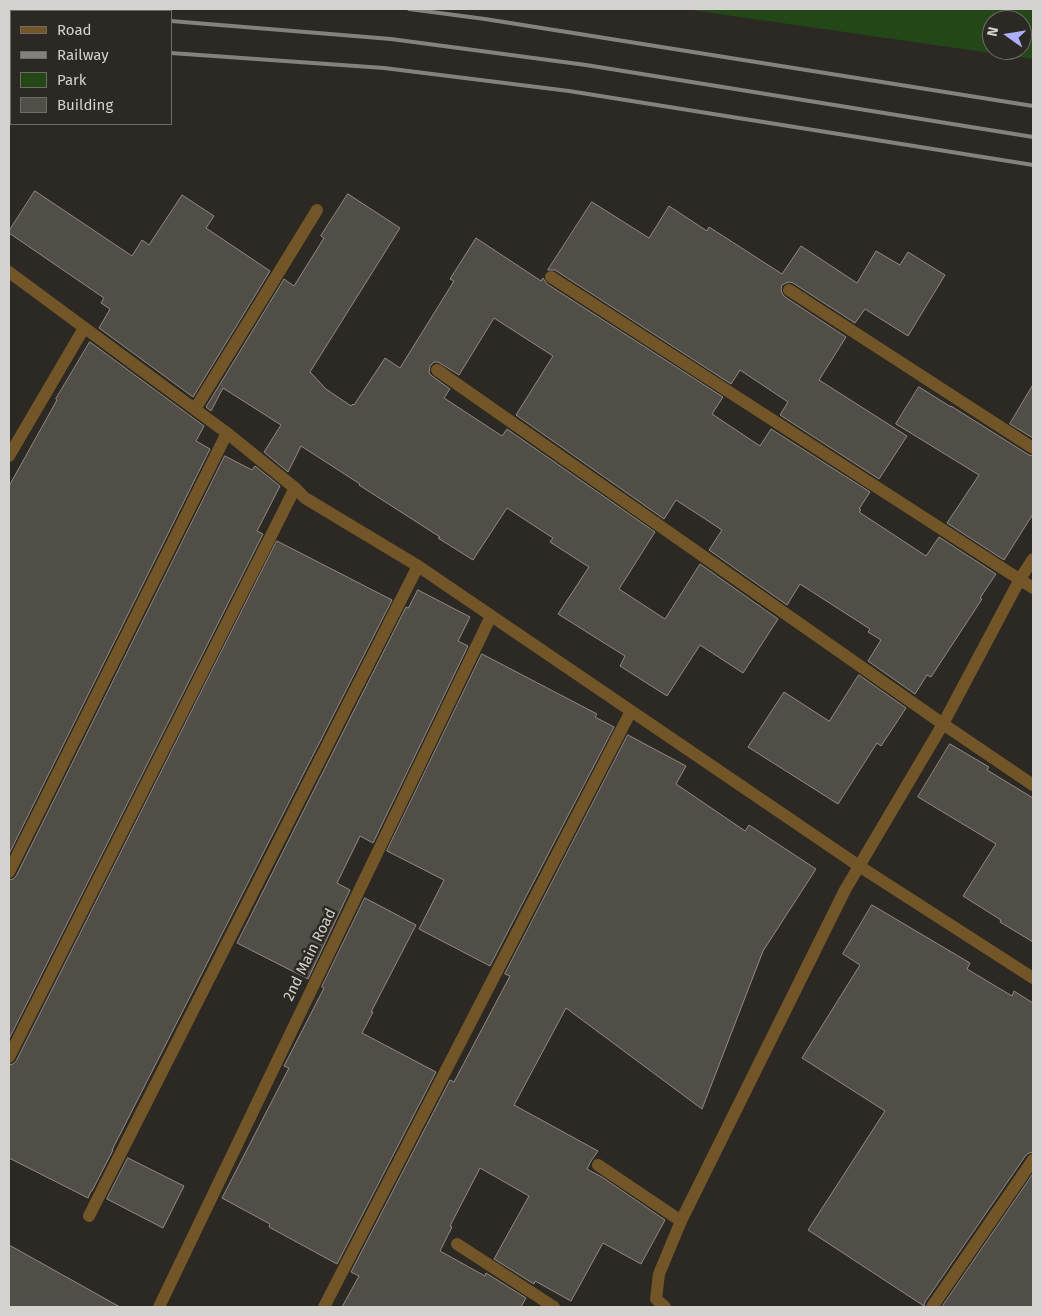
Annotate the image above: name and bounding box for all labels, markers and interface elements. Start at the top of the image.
legend [10,10,172,125]
north arrow [982,10,1032,60]
text: Road [57,21,92,39]
text: N [984,25,1002,38]
text: Railway [57,46,109,64]
text: Park [57,71,87,89]
text: Building [57,96,113,114]
street label: 2nd Main Road [280,906,340,1004]

